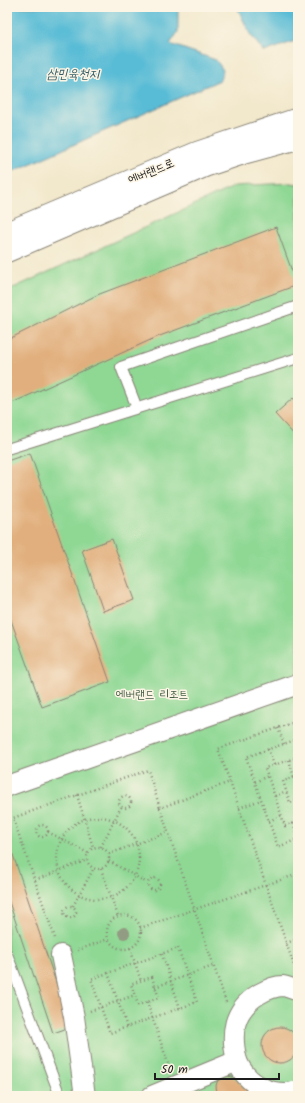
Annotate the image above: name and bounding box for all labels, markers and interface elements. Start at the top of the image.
water label: 삼민육천지 [47,64,101,85]
street label: 에버랜드로 [125,154,177,189]
park label: 에버랜드 리조트 [116,685,188,704]
scale bar [155,1055,279,1081]
text: 50 m [161,1060,188,1079]

